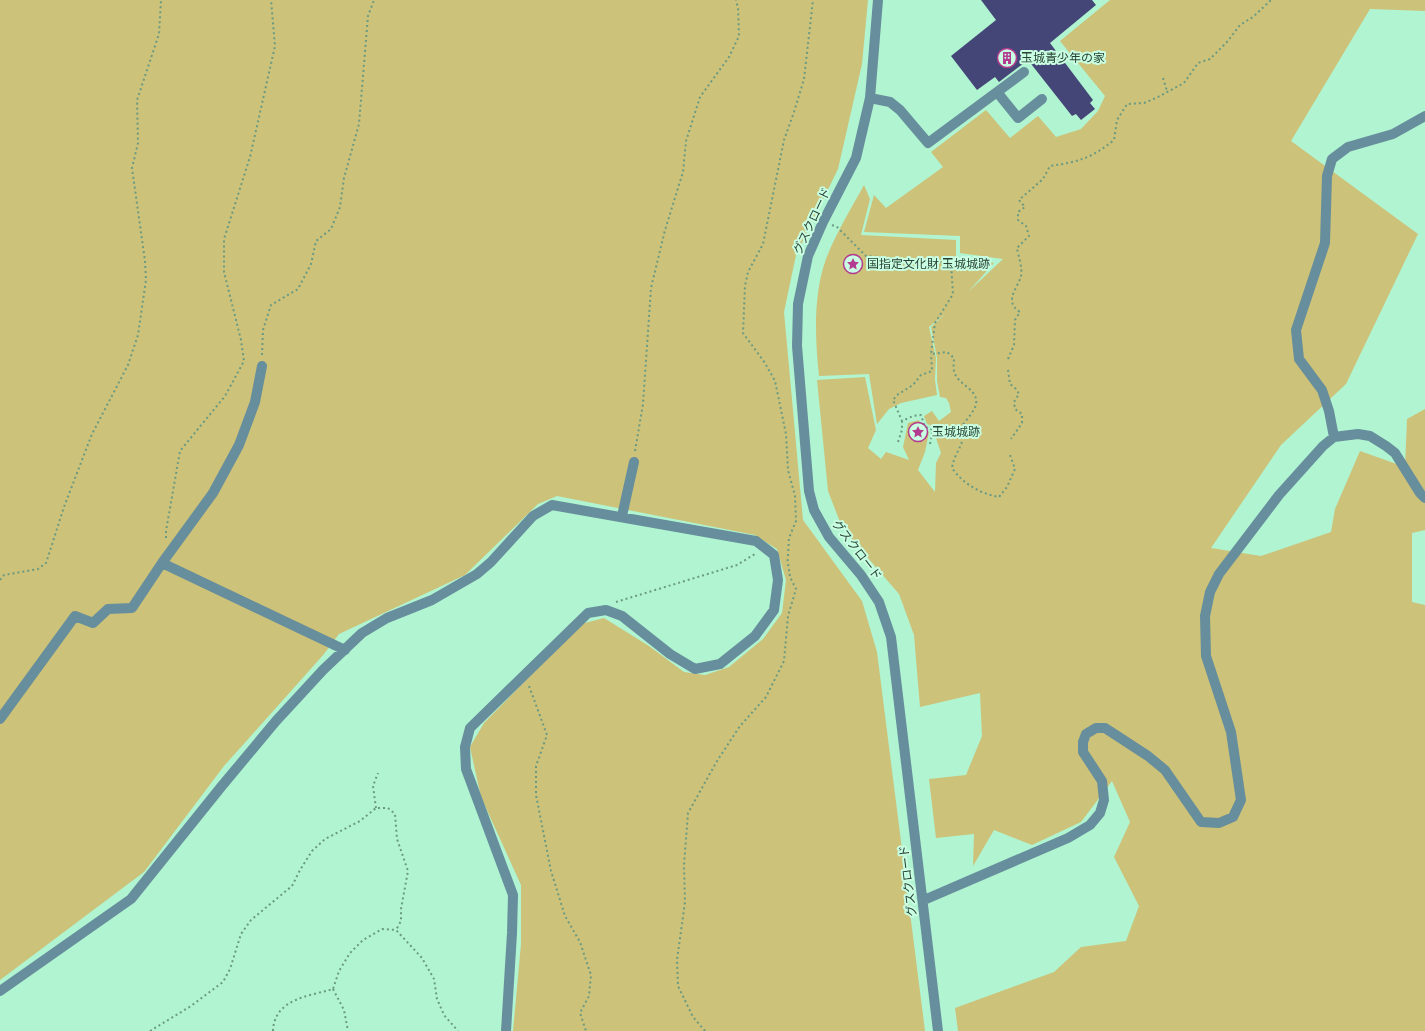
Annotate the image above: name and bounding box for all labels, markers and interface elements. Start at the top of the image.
building icon: 玉城青少年の家 [996,47,1018,69]
place label: 玉城青少年の家 [1021,51,1105,65]
street label: グスクロード [790,185,834,257]
place icon: 国指定文化財 玉城城跡 [842,253,864,275]
place label: 国指定文化財 玉城城跡 [867,257,990,271]
place icon: 玉城城跡 [907,421,929,443]
place label: 玉城城跡 [932,425,980,439]
street label: グスクロード [829,517,885,583]
street label: グスクロード [897,844,919,918]

